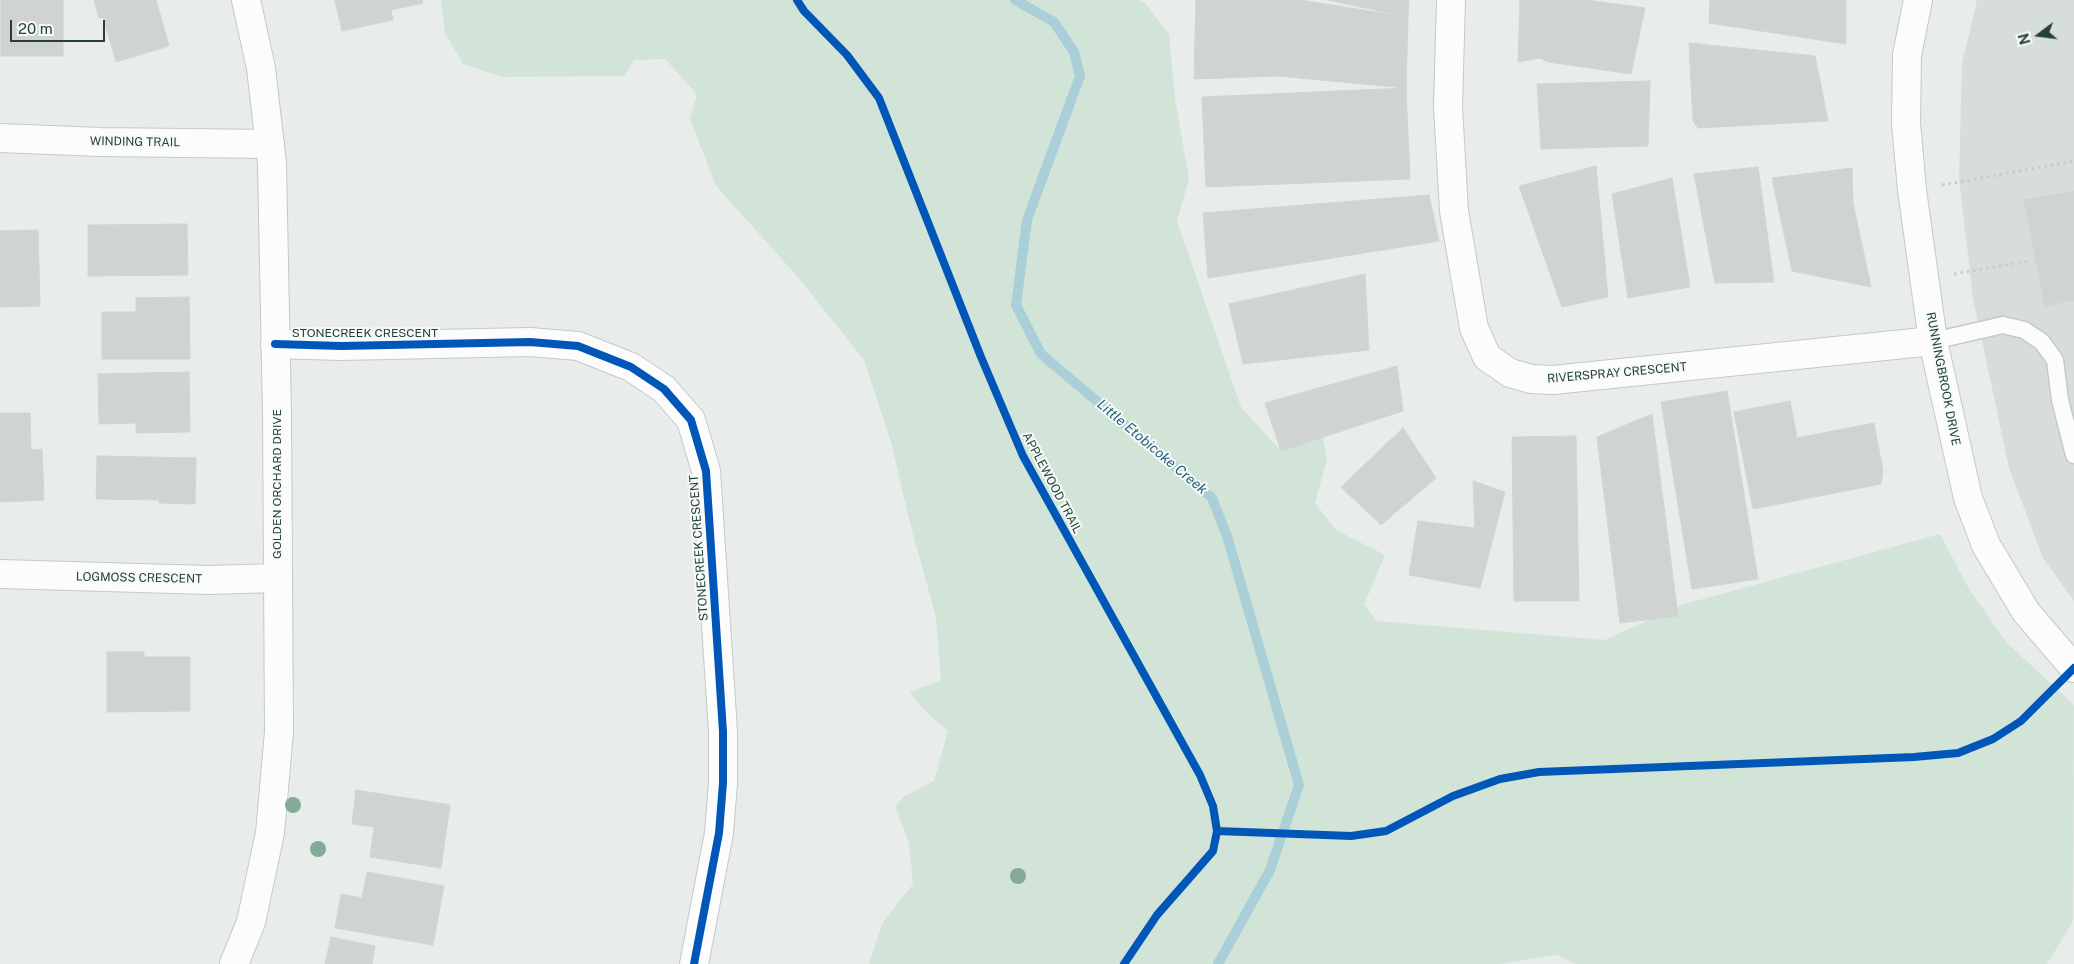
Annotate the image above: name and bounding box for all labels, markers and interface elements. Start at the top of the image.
scale bar [12,10,108,42]
north arrow [2014,10,2064,60]
text: 20 m [18,20,53,37]
text: N [2015,32,2034,46]
street label: WINDING TRAIL [90,134,180,150]
street label: RUNNINGBROOK DRIVE [1923,311,1963,447]
street label: STONECREEK CRESCENT [292,326,438,340]
street label: RIVERSPRAY CRESCENT [1546,360,1688,386]
water label: Little Etobicoke Creek [1094,396,1210,498]
street label: GOLDEN ORCHARD DRIVE [270,409,284,559]
street label: APPLEWOOD TRAIL [1019,430,1085,536]
street label: STONECREEK CRESCENT [687,474,711,622]
street label: LOGMOSS CRESCENT [76,570,202,586]

